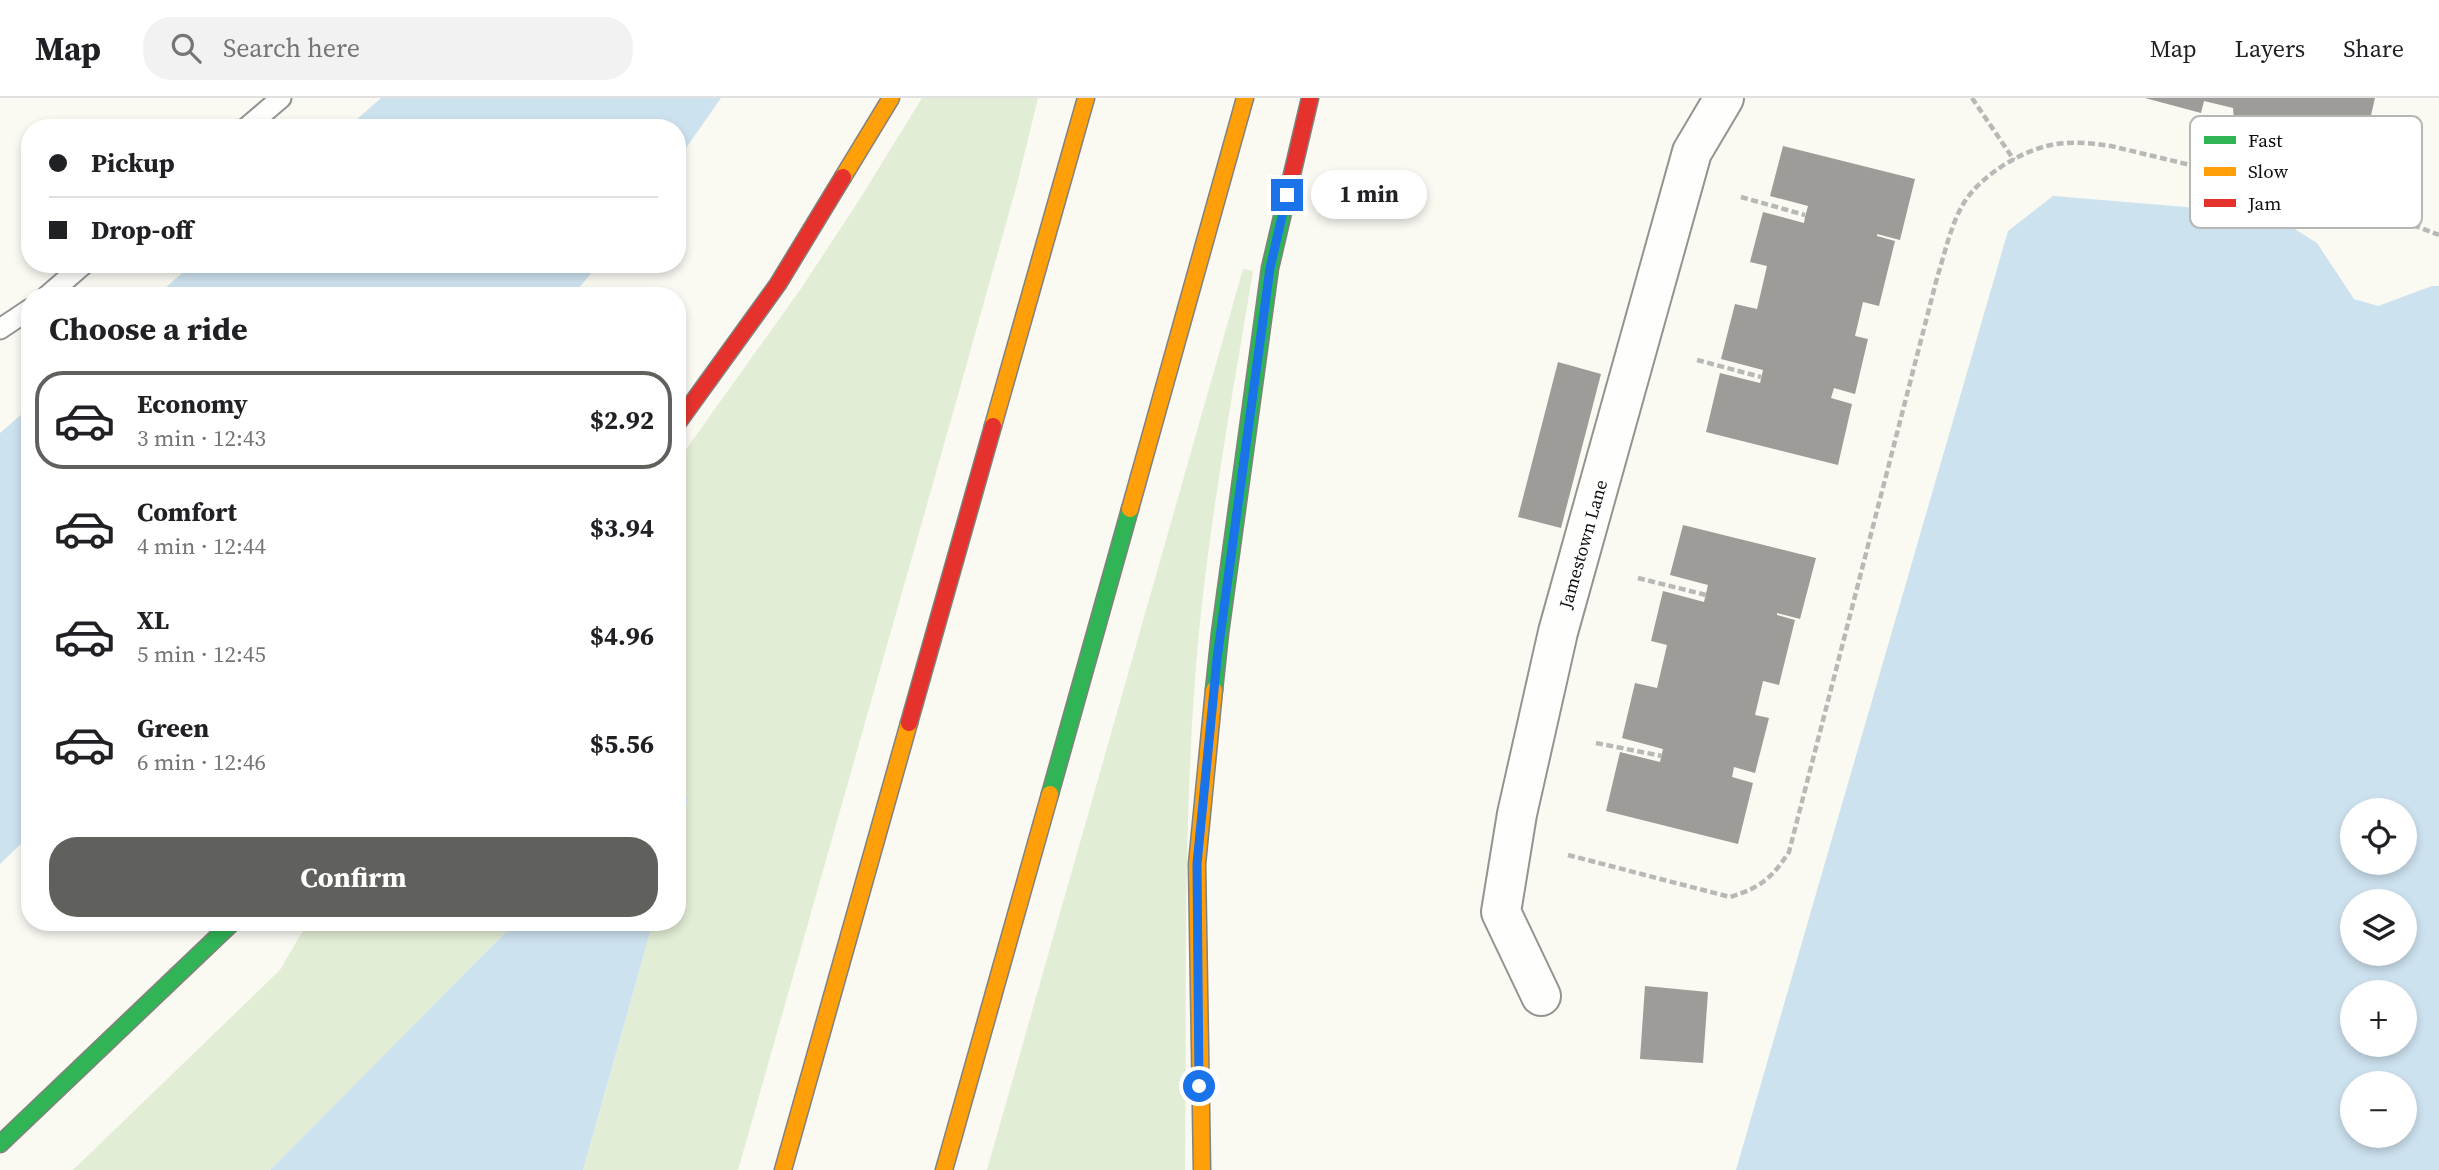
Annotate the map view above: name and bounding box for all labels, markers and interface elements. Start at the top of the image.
search box [143,17,633,80]
text: Map [35,26,101,71]
icon: search [167,29,205,67]
text: Search here [223,30,360,66]
text: Map [2150,32,2197,65]
text: Layers [2235,32,2305,65]
text: Share [2343,32,2404,65]
legend [2190,116,2422,228]
text: Fast [2248,127,2283,153]
text: Pickup [91,145,175,181]
text: Slow [2248,158,2289,184]
callout: 1 min [1312,170,1427,220]
text: 1 min [1339,178,1399,210]
route end [1271,179,1303,211]
text: Jam [2247,190,2281,216]
text: Drop-off [91,212,193,248]
text: Choose a ride [49,307,248,351]
text: Economy [137,386,248,422]
icon: car [53,389,116,452]
text: $2.92 [590,402,654,438]
text: 3 min · 12:43 [137,422,266,454]
street label: Jamestown Lane [1552,477,1613,612]
text: Comfort [137,494,237,530]
icon: car [53,497,116,560]
text: $3.94 [590,510,654,546]
text: 4 min · 12:44 [137,530,266,562]
text: XL [137,602,169,638]
icon: car [53,605,116,668]
text: $4.96 [590,618,654,654]
text: 5 min · 12:45 [137,638,266,670]
text: Green [137,710,209,746]
icon: car [53,713,116,776]
text: $5.56 [590,726,654,762]
text: 6 min · 12:46 [137,746,266,778]
map controls [2340,798,2417,1148]
button: locate [2340,798,2417,875]
button: Confirm [49,837,658,917]
button: layers [2340,889,2417,966]
button: + [2340,980,2417,1057]
route start [1183,1070,1215,1102]
button: − [2340,1071,2417,1148]

